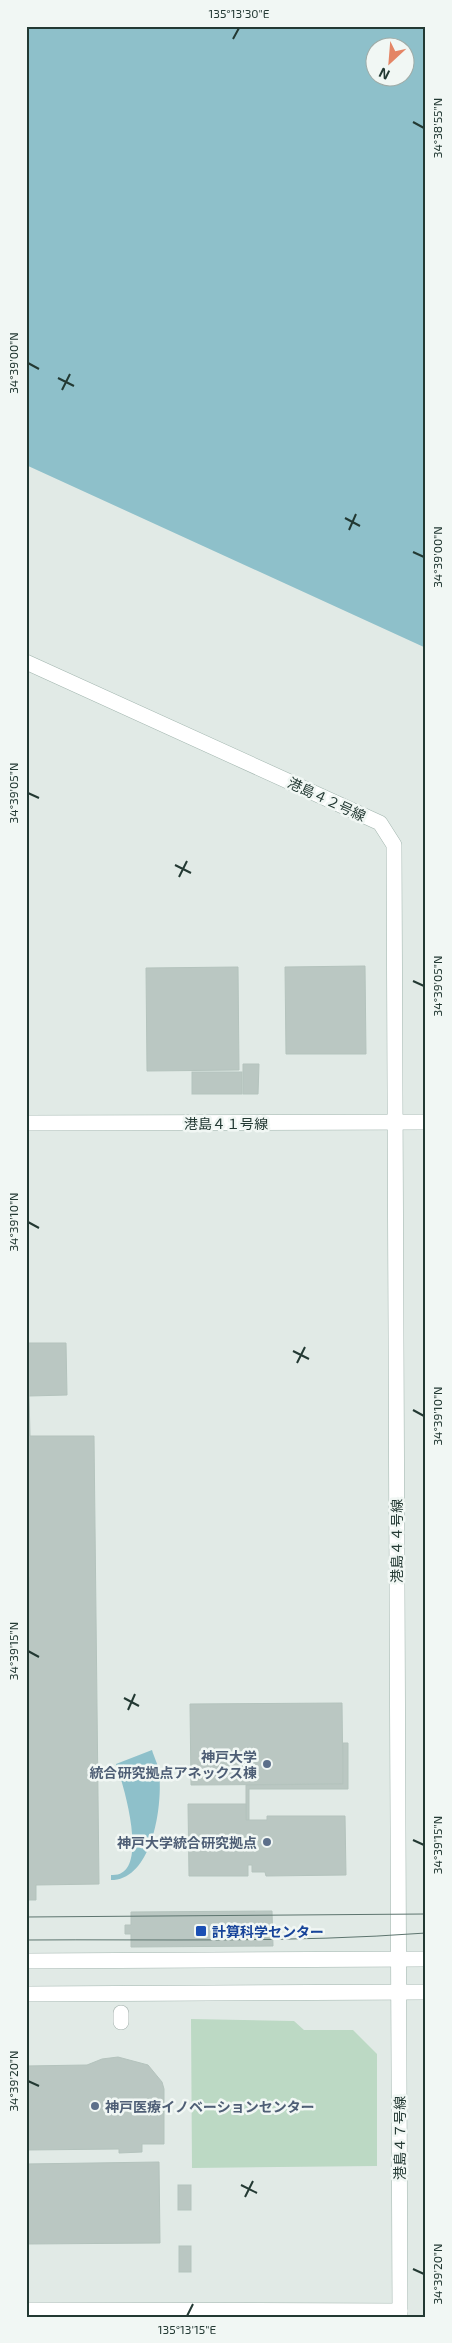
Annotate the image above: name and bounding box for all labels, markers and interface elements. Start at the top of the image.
text: 135°13'30"E [208,6,270,20]
north arrow [364,38,414,88]
text: N [376,64,392,84]
text: 34°38'55"N [430,98,444,158]
text: 34°39'00"N [6,332,20,394]
text: 34°39'00"N [430,526,444,588]
text: 34°39'05"N [6,763,20,823]
street label: 港島４２号線 [285,774,369,824]
text: 34°39'05"N [430,956,444,1016]
street label: 港島４１号線 [184,1115,268,1132]
text: 34°39'10"N [6,1192,20,1252]
text: 34°39'10"N [430,1386,444,1446]
street label: 港島４４号線 [388,1499,405,1583]
text: 34°39'15"N [6,1622,20,1680]
place label: 神戸大学 統合研究拠点アネックス棟 [89,1748,257,1781]
marker: 神戸大学 統合研究拠点アネックス棟 [261,1758,273,1770]
text: 34°39'15"N [430,1816,444,1874]
place label: 神戸大学統合研究拠点 [117,1834,257,1851]
marker: 神戸大学統合研究拠点 [261,1836,273,1848]
place label: 計算科学センター [212,1923,324,1940]
marker: 計算科学センター [194,1924,208,1938]
text: 34°39'20"N [6,2050,20,2112]
street label: 港島４７号線 [391,2096,408,2180]
place label: 神戸医療イノベーションセンター [105,2098,315,2115]
marker: 神戸医療イノベーションセンター [89,2100,101,2112]
text: 34°39'20"N [430,2243,444,2305]
text: 135°13'15"E [158,2322,216,2336]

